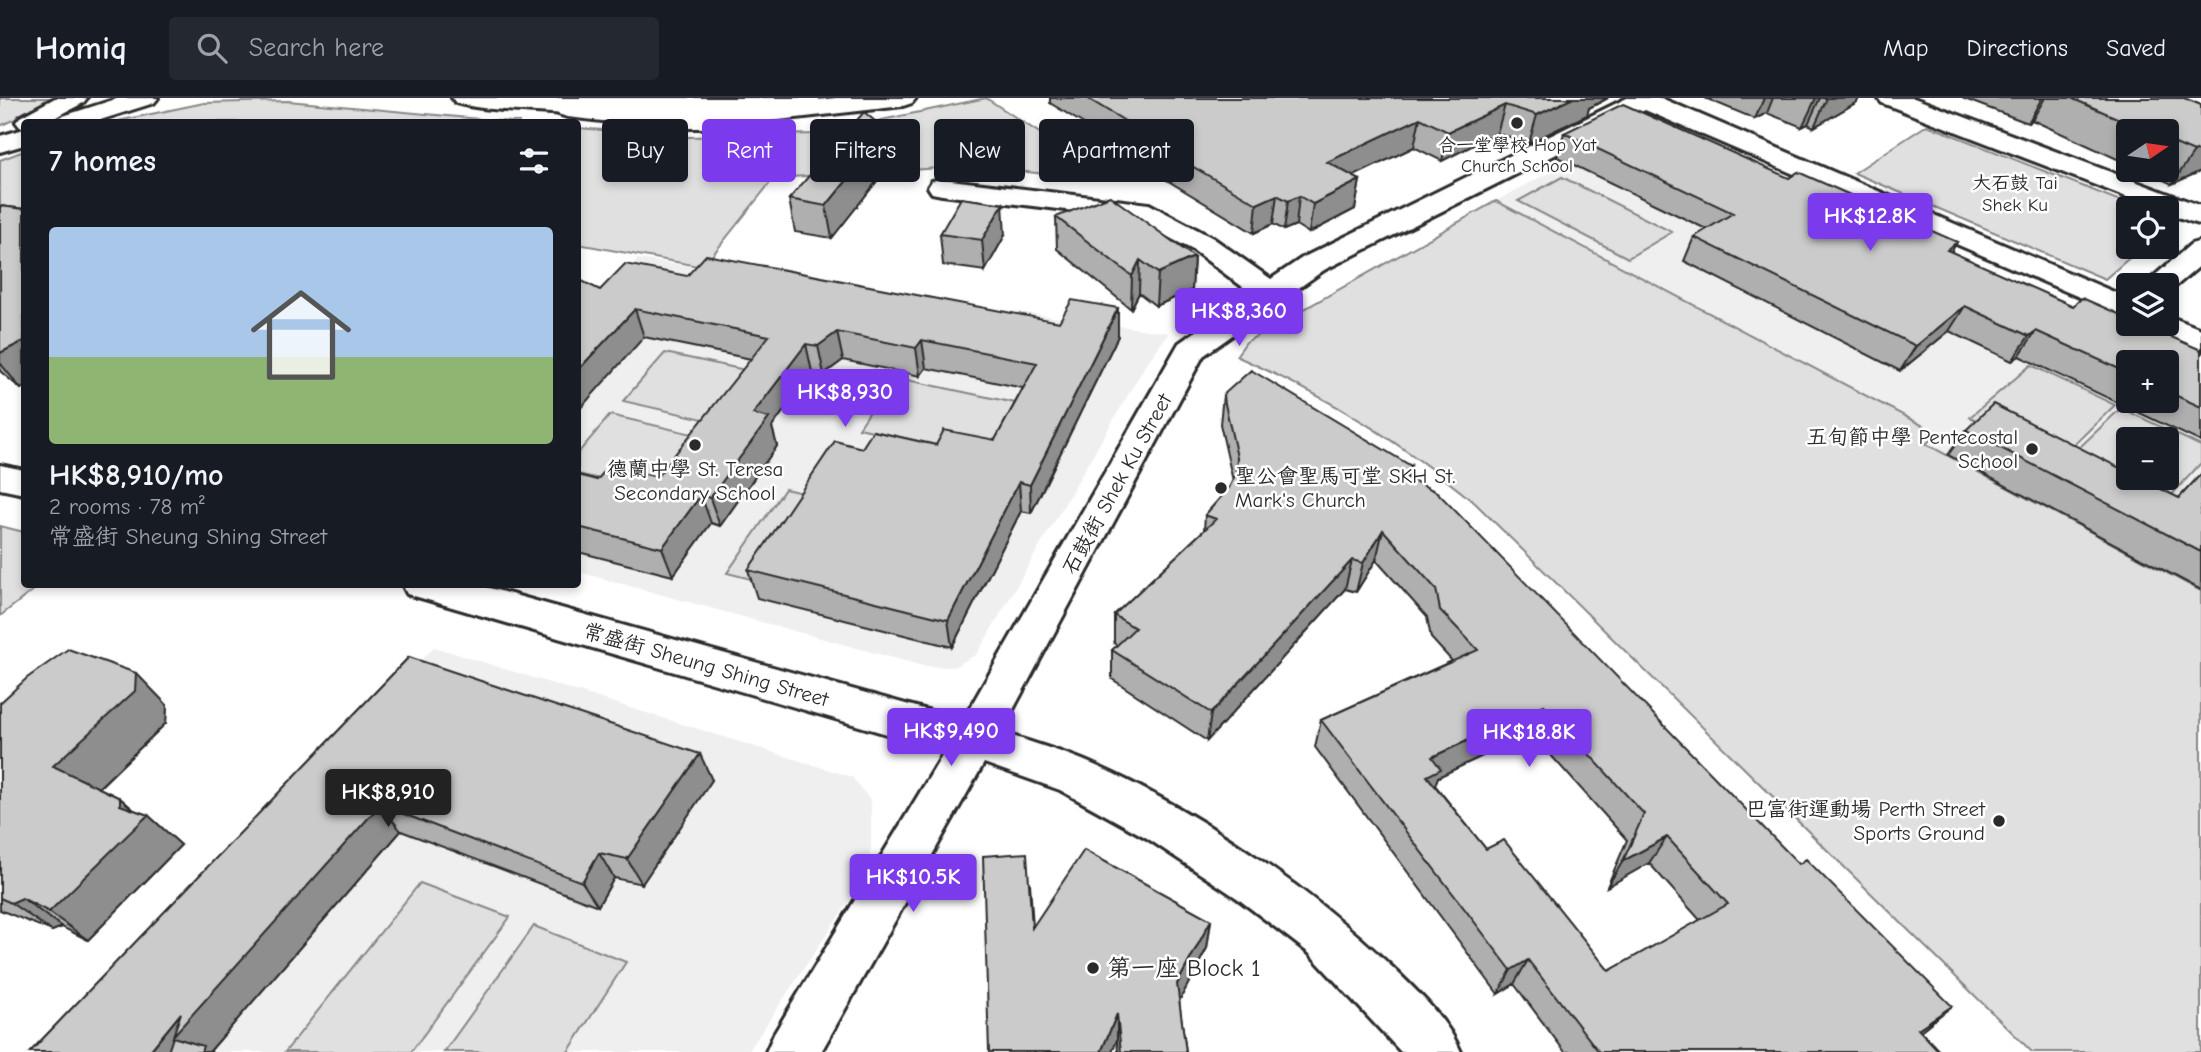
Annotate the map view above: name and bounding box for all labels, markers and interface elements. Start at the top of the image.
search box [169,17,659,80]
text: Homiq [35,29,127,67]
icon: search [193,29,231,67]
text: Search here [249,33,384,63]
text: Map [1883,34,1929,62]
text: Directions [1967,34,2068,62]
text: Saved [2106,34,2166,62]
marker: 合一堂學校 Hop Yat Church School [1509,115,1525,131]
chip: Buy [602,119,688,182]
chip: Rent [702,119,796,182]
chip: Filters [810,119,920,182]
chip: New [934,119,1025,182]
chip: Apartment [1039,119,1194,182]
north arrow [2116,119,2179,182]
map controls [2116,119,2179,490]
place label: 合一堂學校 Hop Yat Church School [1438,135,1597,177]
icon: filters [515,142,553,180]
text: 7 homes [49,144,156,179]
district label: 大石鼓 Tai Shek Ku [1972,172,2058,216]
pin: HK$12.8K [1798,194,1942,253]
button: locate [2116,196,2179,259]
text: HK$12.8K [1824,202,1916,229]
icon: home [238,272,364,398]
button: layers [2116,273,2179,336]
pin: HK$8,360 [1167,288,1311,348]
text: HK$8,360 [1191,297,1287,324]
button: + [2116,350,2179,413]
pin: HK$8,930 [773,370,917,429]
text: HK$8,930 [797,378,893,405]
street label: 石鼓街 Shek Ku Street [1057,389,1177,578]
place label: 五旬節中學 Pentecostal School [1806,425,2018,473]
button: − [2116,427,2179,490]
marker: 德蘭中學 St. Teresa Secondary School [687,437,703,453]
marker: 五旬節中學 Pentecostal School [2024,441,2040,457]
place label: 德蘭中學 St. Teresa Secondary School [607,457,783,505]
text: HK$8,910/mo [49,458,224,493]
place label: 聖公會聖馬可堂 SKH St. Mark's Church [1235,464,1455,512]
marker: 聖公會聖馬可堂 SKH St. Mark's Church [1213,480,1229,496]
text: 2 rooms · 78 m² [49,493,205,520]
text: 常盛街 Sheung Shing Street [49,523,327,550]
street label: 常盛街 Sheung Shing Street [581,618,832,712]
pin: HK$9,490 [879,708,1023,768]
pin: HK$18.8K [1457,710,1601,769]
text: HK$9,490 [903,717,999,744]
text: HK$18.8K [1483,718,1575,745]
pin: HK$8,910 [316,770,460,829]
text: HK$8,910 [341,778,435,805]
place label: 巴富街運動場 Perth Street Sports Ground [1745,797,1986,845]
marker: 巴富街運動場 Perth Street Sports Ground [1991,813,2007,829]
pin: HK$10.5K [841,854,985,914]
text: HK$10.5K [866,863,960,890]
place label: 第一座 Block 1 [1107,954,1261,982]
marker: 第一座 Block 1 [1085,960,1101,976]

